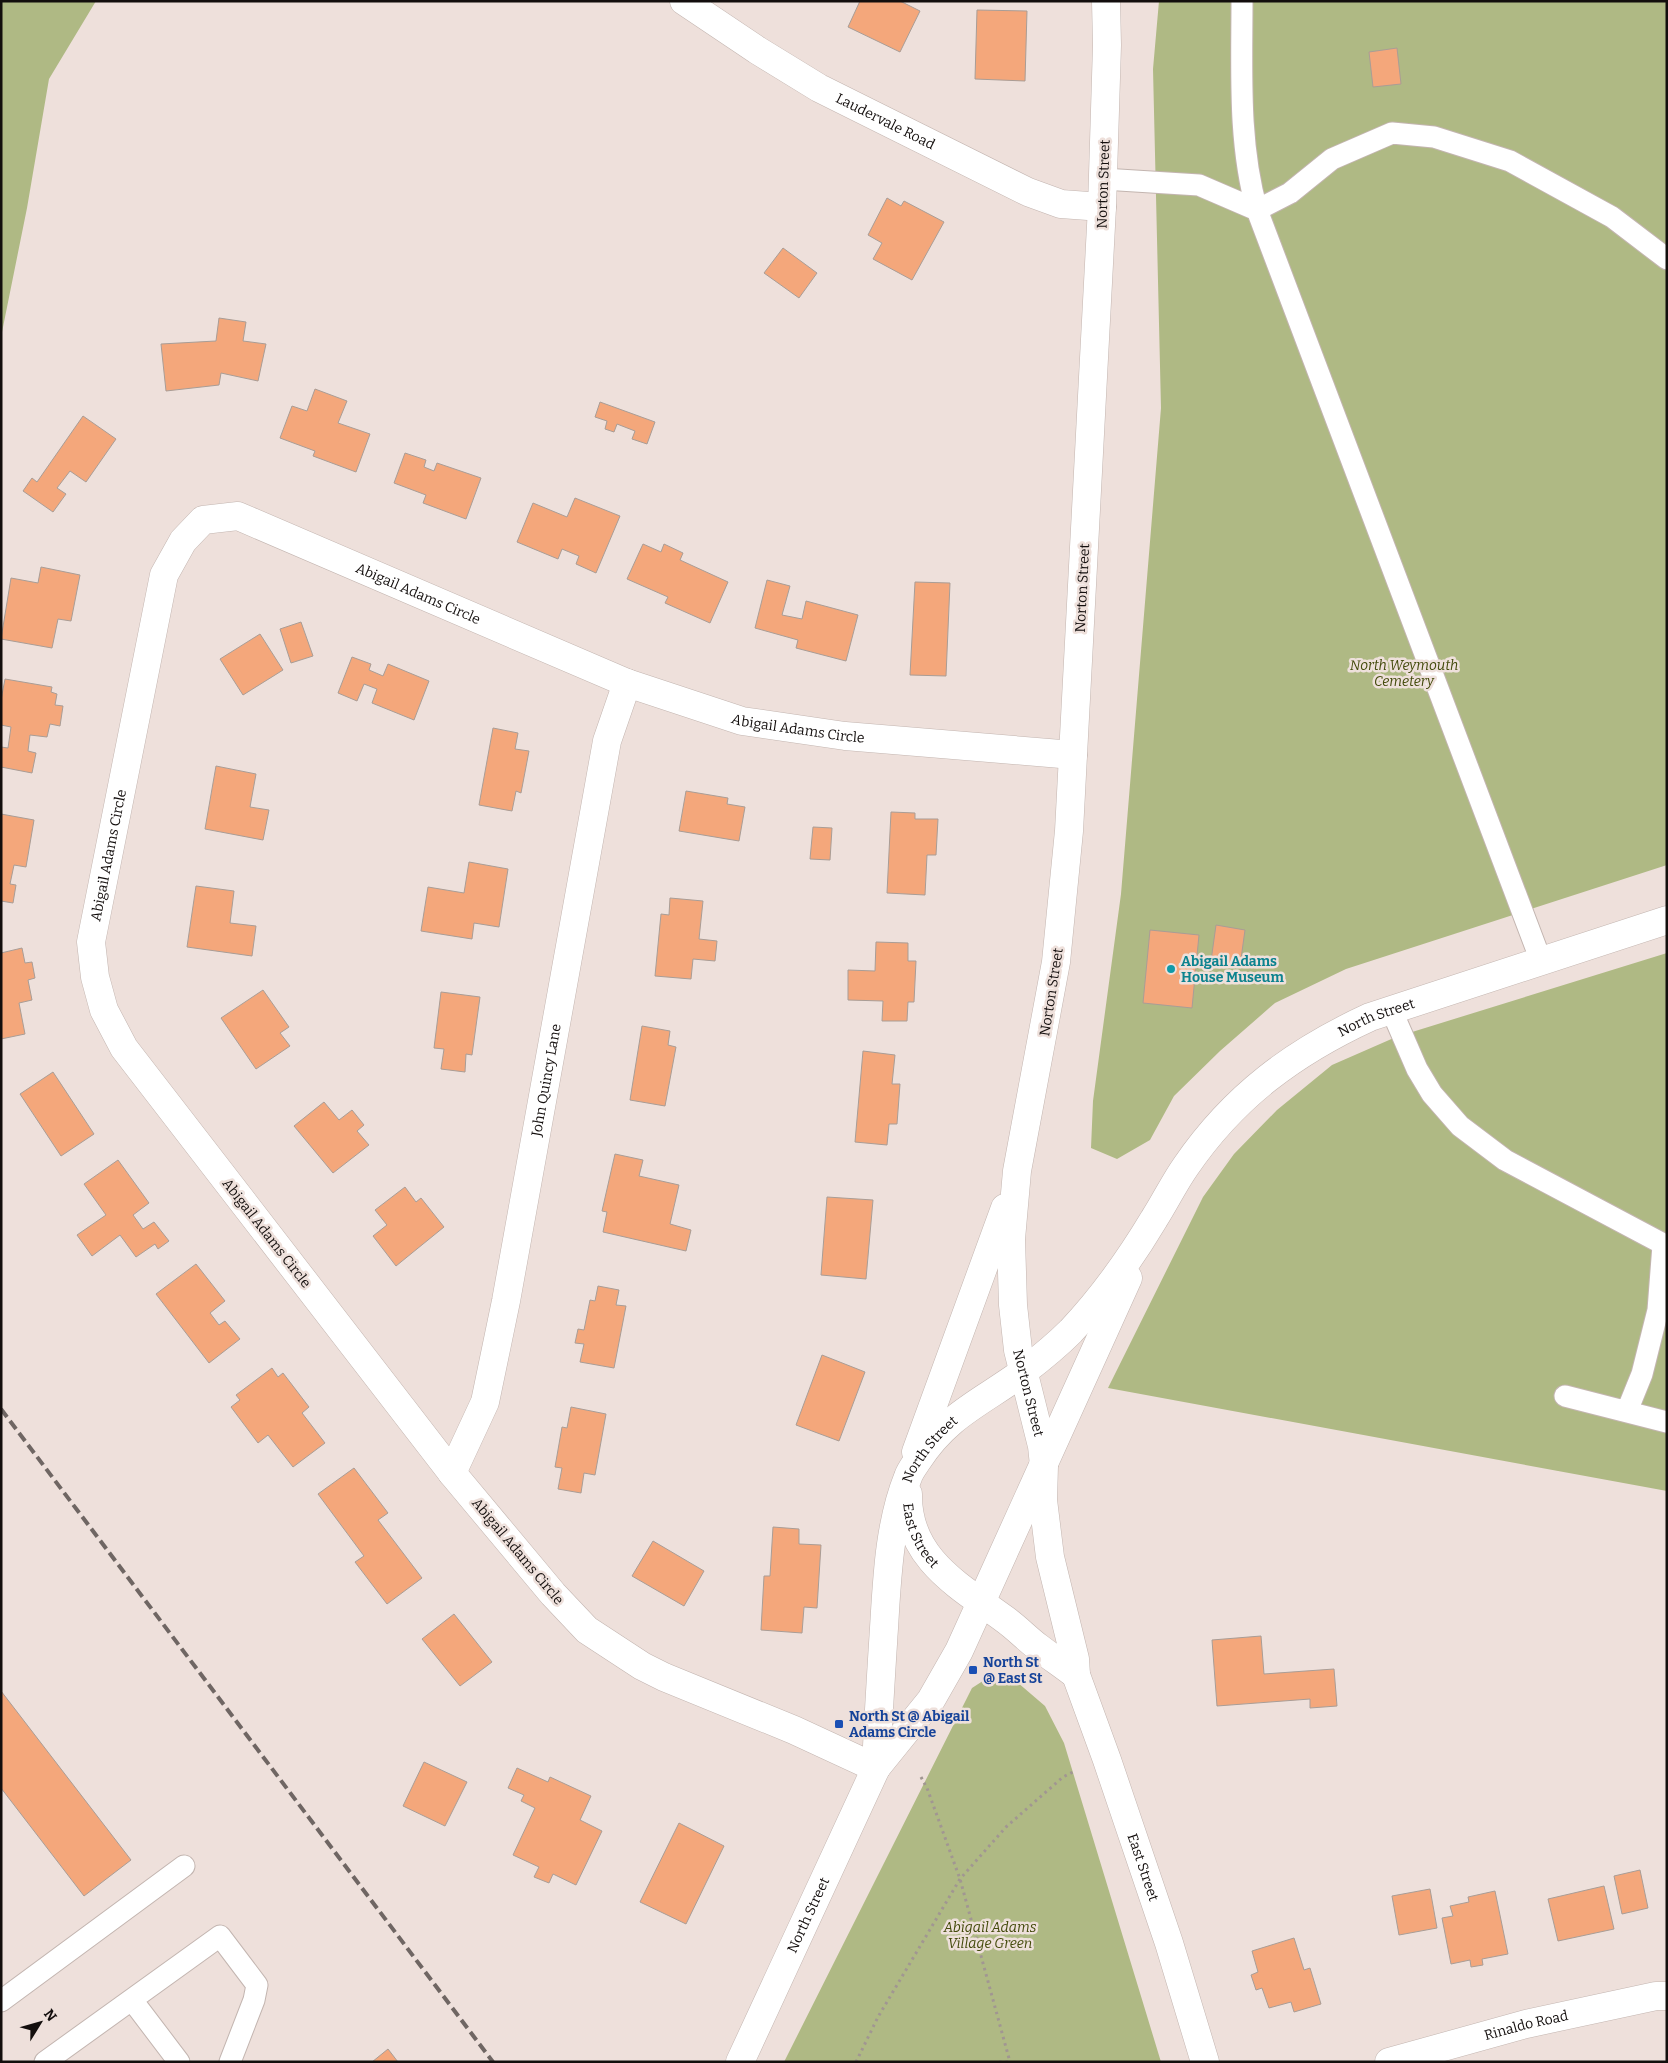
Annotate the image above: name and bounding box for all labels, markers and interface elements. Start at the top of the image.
street label: Laudervale Road [833,90,938,153]
street label: Norton Street [1093,139,1114,229]
street label: Norton Street [1072,543,1093,633]
street label: Abigail Adams Circle [353,560,483,628]
park label: North Weymouth Cemetery [1350,657,1458,690]
street label: Abigail Adams Circle [729,710,865,747]
street label: Abigail Adams Circle [87,788,130,923]
street label: Norton Street [1036,947,1067,1037]
place label: Abigail Adams House Museum [1181,953,1284,986]
marker: Abigail Adams House Museum [1165,963,1177,975]
street label: North Street [1335,995,1417,1040]
street label: John Quincy Lane [528,1022,565,1139]
street label: Abigail Adams Circle [219,1175,315,1291]
street label: Norton Street [1009,1348,1047,1438]
street label: North Street [899,1412,961,1485]
street label: Abigail Adams Circle [468,1495,567,1608]
street label: East Street [899,1502,942,1572]
place label: North St @ East St [983,1654,1043,1687]
marker: North St @ East St [967,1664,979,1676]
place label: North St @ Abigail Adams Circle [849,1708,970,1741]
marker: North St @ Abigail Adams Circle [833,1718,845,1730]
street label: East Street [1124,1831,1162,1903]
street label: North Street [784,1875,833,1956]
park label: Abigail Adams Village Green [943,1919,1037,1952]
north arrow [15,1998,65,2048]
text: N [40,2006,60,2025]
street label: Rinaldo Road [1482,2007,1570,2044]

